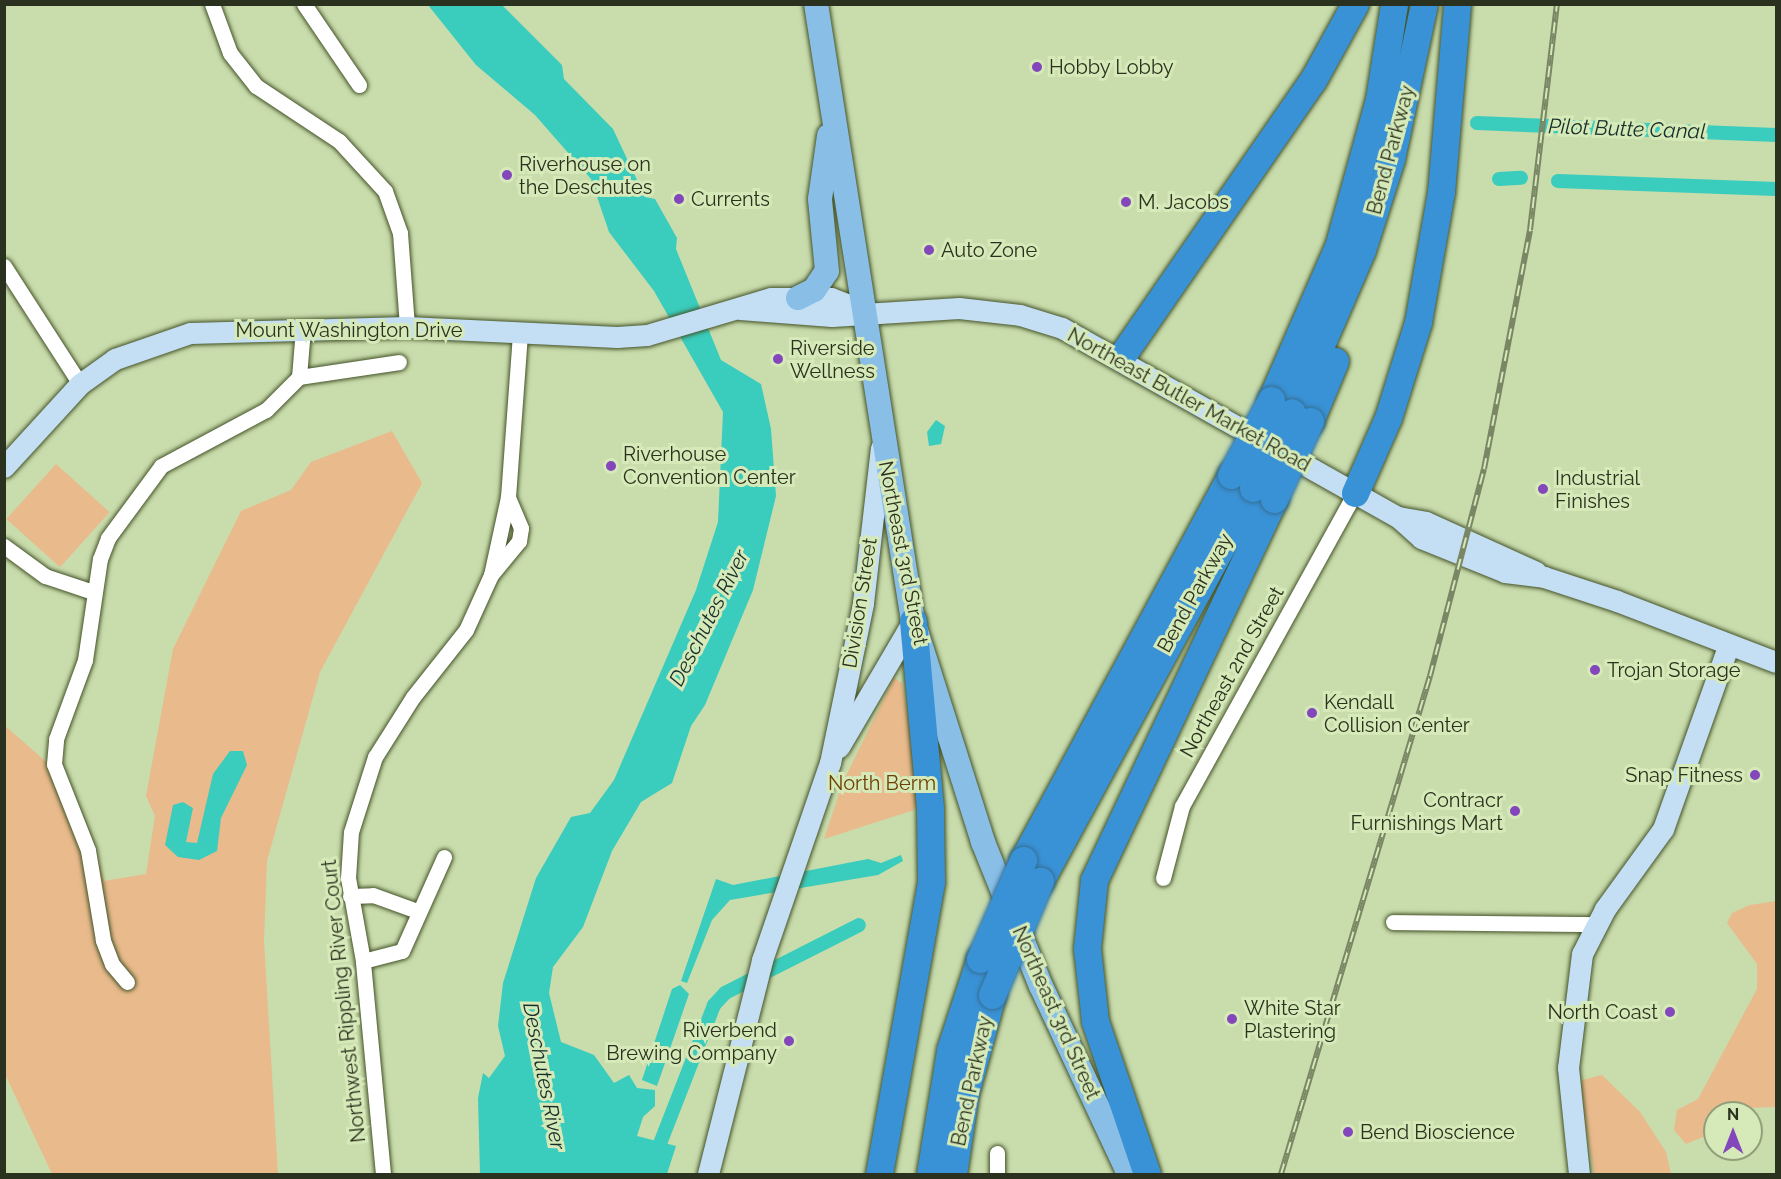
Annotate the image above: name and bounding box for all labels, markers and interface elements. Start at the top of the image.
place label: Hobby Lobby [1049,55,1174,79]
marker: Hobby Lobby [1030,60,1044,74]
street label: Bend Parkway [1362,83,1420,217]
water label: Pilot Butte Canal [1548,114,1706,144]
place label: Riverhouse on the Deschutes [519,152,652,199]
marker: Riverhouse on the Deschutes [500,168,514,182]
place label: Currents [691,187,770,211]
place label: M. Jacobs [1138,190,1230,214]
marker: Currents [672,192,686,206]
marker: M. Jacobs [1119,195,1133,209]
place label: Auto Zone [941,238,1037,262]
marker: Auto Zone [922,243,936,257]
street label: Mount Washington Drive [235,318,463,342]
street label: Northeast Butler Market Road [1063,323,1315,477]
place label: Riverside Wellness [790,336,875,383]
marker: Riverside Wellness [771,352,785,366]
place label: Riverhouse Convention Center [623,442,796,489]
marker: Riverhouse Convention Center [604,459,618,473]
street label: Northeast 3rd Street [873,459,933,647]
place label: Industrial Finishes [1555,466,1640,513]
marker: Industrial Finishes [1536,482,1550,496]
street label: Bend Parkway [1152,529,1238,657]
street label: Division Street [838,536,882,670]
water label: Deschutes River [664,546,754,690]
street label: Northeast 2nd Street [1175,582,1289,762]
place label: Trojan Storage [1607,658,1741,682]
marker: Trojan Storage [1588,663,1602,677]
place label: Kendall Collision Center [1324,690,1470,737]
marker: Kendall Collision Center [1305,706,1319,720]
place label: Snap Fitness [1625,763,1743,787]
marker: Snap Fitness [1748,768,1762,782]
park label: North Berm [828,771,936,795]
place label: Contracr Furnishings Mart [1350,788,1503,835]
marker: Contracr Furnishings Mart [1508,804,1522,818]
street label: Northwest Rippling River Court [317,858,371,1144]
street label: Northeast 3rd Street [1007,923,1105,1103]
place label: White Star Plastering [1244,996,1341,1043]
water label: Deschutes River [517,1000,571,1152]
place label: North Coast [1547,1000,1658,1024]
marker: North Coast [1663,1005,1677,1019]
marker: White Star Plastering [1225,1012,1239,1026]
street label: Bend Parkway [946,1014,998,1148]
place label: Riverbend Brewing Company [606,1018,777,1065]
marker: Riverbend Brewing Company [782,1034,796,1048]
north arrow [1703,1101,1763,1161]
text: N [1727,1105,1739,1124]
place label: Bend Bioscience [1360,1120,1515,1144]
marker: Bend Bioscience [1341,1125,1355,1139]

